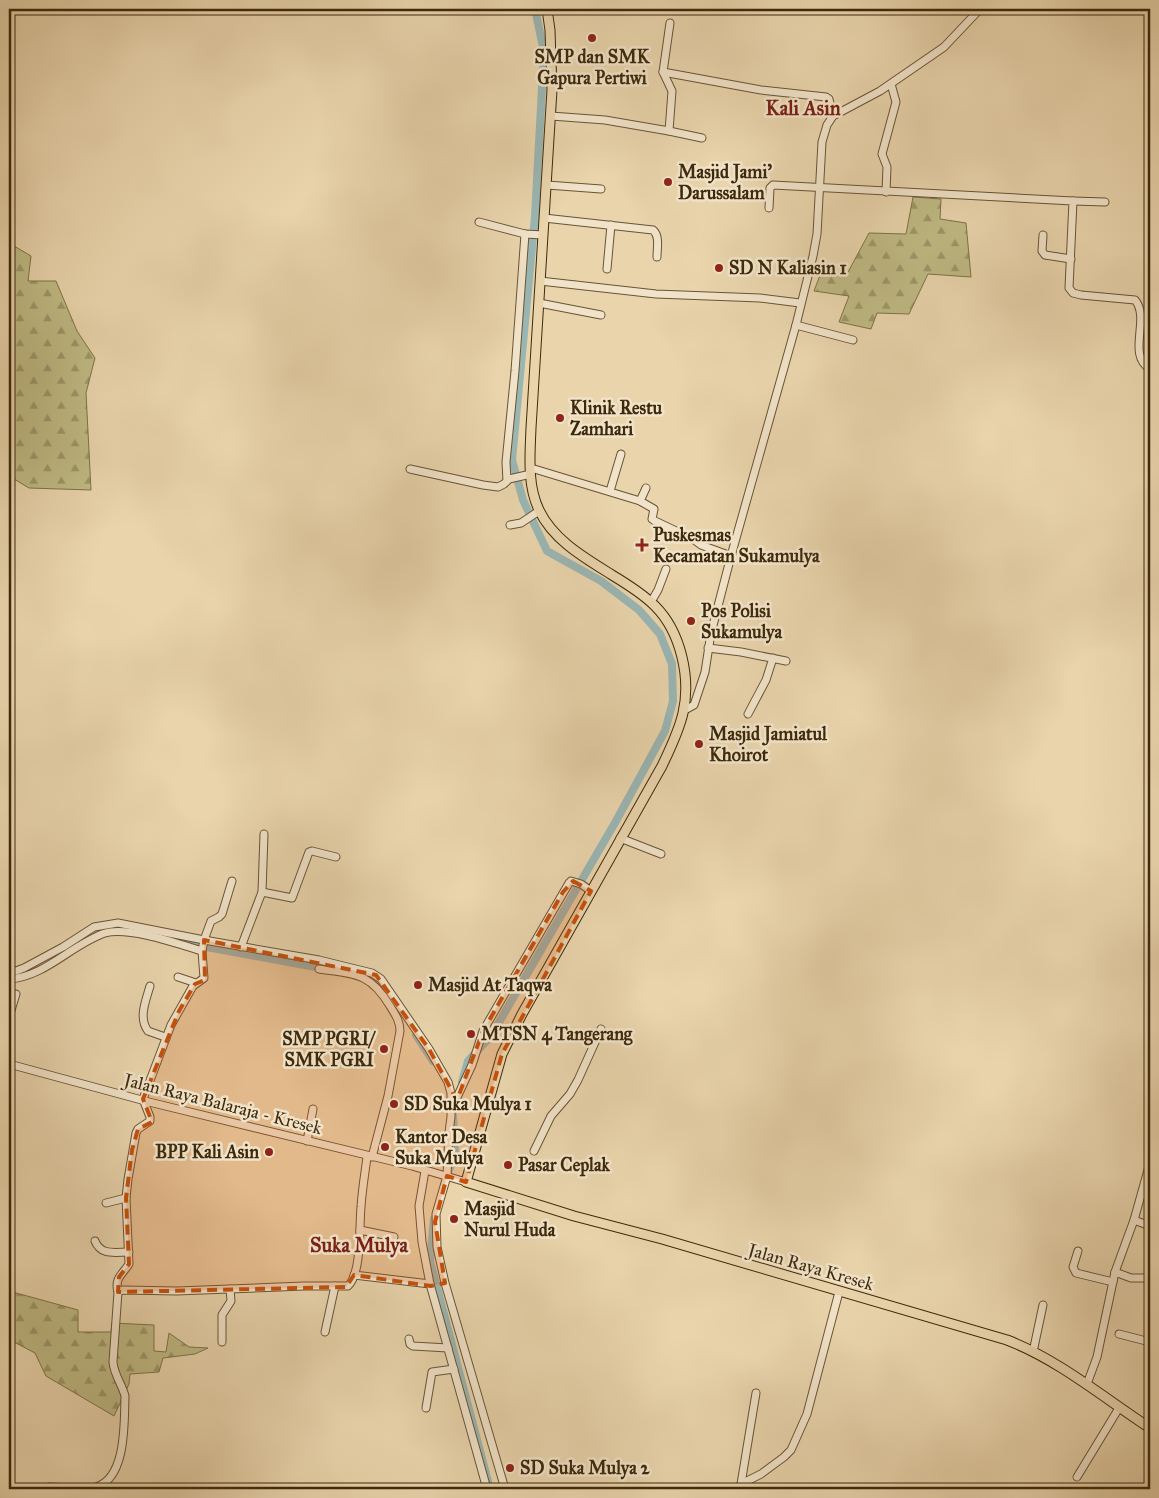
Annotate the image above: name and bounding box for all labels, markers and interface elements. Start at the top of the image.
marker: SMP dan SMK Gapura Pertiwi [586,32,598,44]
place label: SMP dan SMK Gapura Pertiwi [534,46,651,90]
district label: Kali Asin [766,96,841,120]
place label: Masjid Jami' Darussalam [678,161,772,204]
marker: Masjid Jami' Darussalam [662,176,674,188]
place label: SD N Kaliasin 1 [729,257,847,279]
marker: SD N Kaliasin 1 [713,262,725,274]
place label: Klinik Restu Zamhari [570,397,663,440]
marker: Klinik Restu Zamhari [554,412,566,424]
place label: Puskesmas Kecamatan Sukamulya [653,524,820,568]
marker: Puskesmas Kecamatan Sukamulya [635,538,649,552]
place label: Pos Polisi Sukamulya [701,600,782,644]
marker: Pos Polisi Sukamulya [685,615,697,627]
place label: Masjid Jamiatul Khoirot [709,723,828,766]
marker: Masjid Jamiatul Khoirot [693,738,705,750]
place label: Masjid At Taqwa [428,974,552,997]
marker: Masjid At Taqwa [412,979,424,991]
place label: MTSN 4 Tangerang [481,1023,633,1046]
place label: SMP PGRI/ SMK PGRI [282,1028,376,1071]
marker: MTSN 4 Tangerang [465,1028,477,1040]
marker: SMP PGRI/ SMK PGRI [378,1043,390,1055]
street label: Jalan Raya Balaraja - Kresek [120,1068,325,1140]
place label: SD Suka Mulya 1 [404,1093,532,1116]
marker: SD Suka Mulya 1 [388,1098,400,1110]
place label: Kantor Desa Suka Mulya [395,1126,487,1170]
place label: BPP Kali Asin [155,1141,259,1163]
marker: Kantor Desa Suka Mulya [379,1141,391,1153]
marker: BPP Kali Asin [263,1146,275,1158]
place label: Pasar Ceplak [518,1154,611,1177]
marker: Pasar Ceplak [502,1159,514,1171]
place label: Masjid Nurul Huda [464,1198,556,1241]
marker: Masjid Nurul Huda [448,1213,460,1225]
district label: Suka Mulya [310,1233,409,1258]
street label: Jalan Raya Kresek [743,1238,877,1297]
place label: SD Suka Mulya 2 [520,1457,651,1480]
marker: SD Suka Mulya 2 [504,1462,516,1474]

